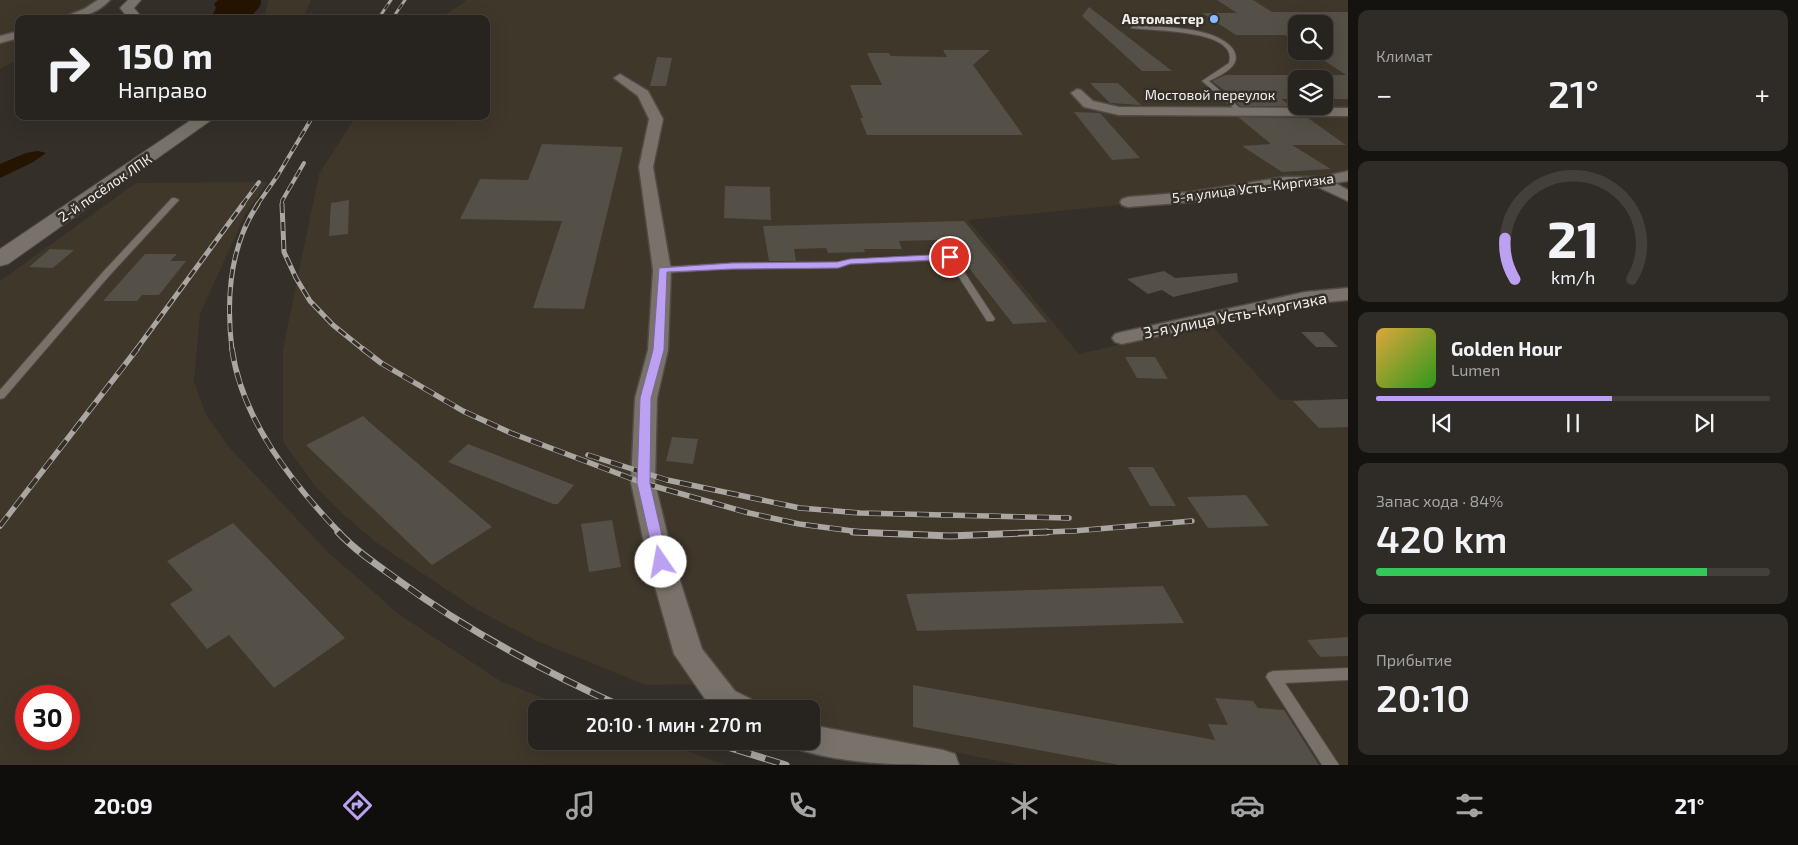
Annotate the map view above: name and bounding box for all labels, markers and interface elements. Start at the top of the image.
place label: Автомастер [1122,10,1204,27]
marker: Автомастер [1208,13,1220,25]
map controls [1288,15,1333,115]
button: search [1288,15,1333,60]
text: 150 m [118,34,213,76]
icon: right [35,35,100,100]
text: Климат [1376,46,1433,65]
button: layers [1288,70,1333,115]
text: 21° [1548,70,1599,116]
text: Направо [118,76,207,102]
text: − [1376,77,1392,111]
text: + [1755,77,1770,111]
street label: Мостовой переулок [1145,86,1276,103]
street label: 2-й посёлок ЛПК [55,150,155,225]
street label: 5-я улица Усть-Киргизка [1171,169,1335,206]
text: 21 [1547,206,1599,268]
pin [929,236,971,278]
icon: arrive [936,243,964,271]
text: km/h [1551,266,1595,288]
street label: 3-я улица Усть-Киргизка [1142,287,1328,343]
text: Golden Hour [1451,337,1562,360]
text: Lumen [1451,360,1500,379]
icon: previous [1428,409,1456,437]
icon: pause [1559,409,1587,437]
icon: next [1690,409,1718,437]
text: Запас хода · 84% [1376,491,1503,510]
text: 420 km [1376,515,1507,561]
position arrow [634,535,686,587]
text: Прибытие [1376,650,1452,669]
text: 20:10 [1376,674,1470,720]
speed limit sign: 30 [15,685,80,750]
text: 20:10 · 1 мин · 270 m [586,713,762,736]
icon: directions [340,788,375,823]
icon: music [563,788,598,823]
icon: phone [785,788,820,823]
icon: climate [1007,788,1042,823]
icon: car [1230,788,1265,823]
icon: filters [1452,788,1487,823]
text: 20:09 [94,792,153,818]
text: 21° [1674,792,1704,818]

